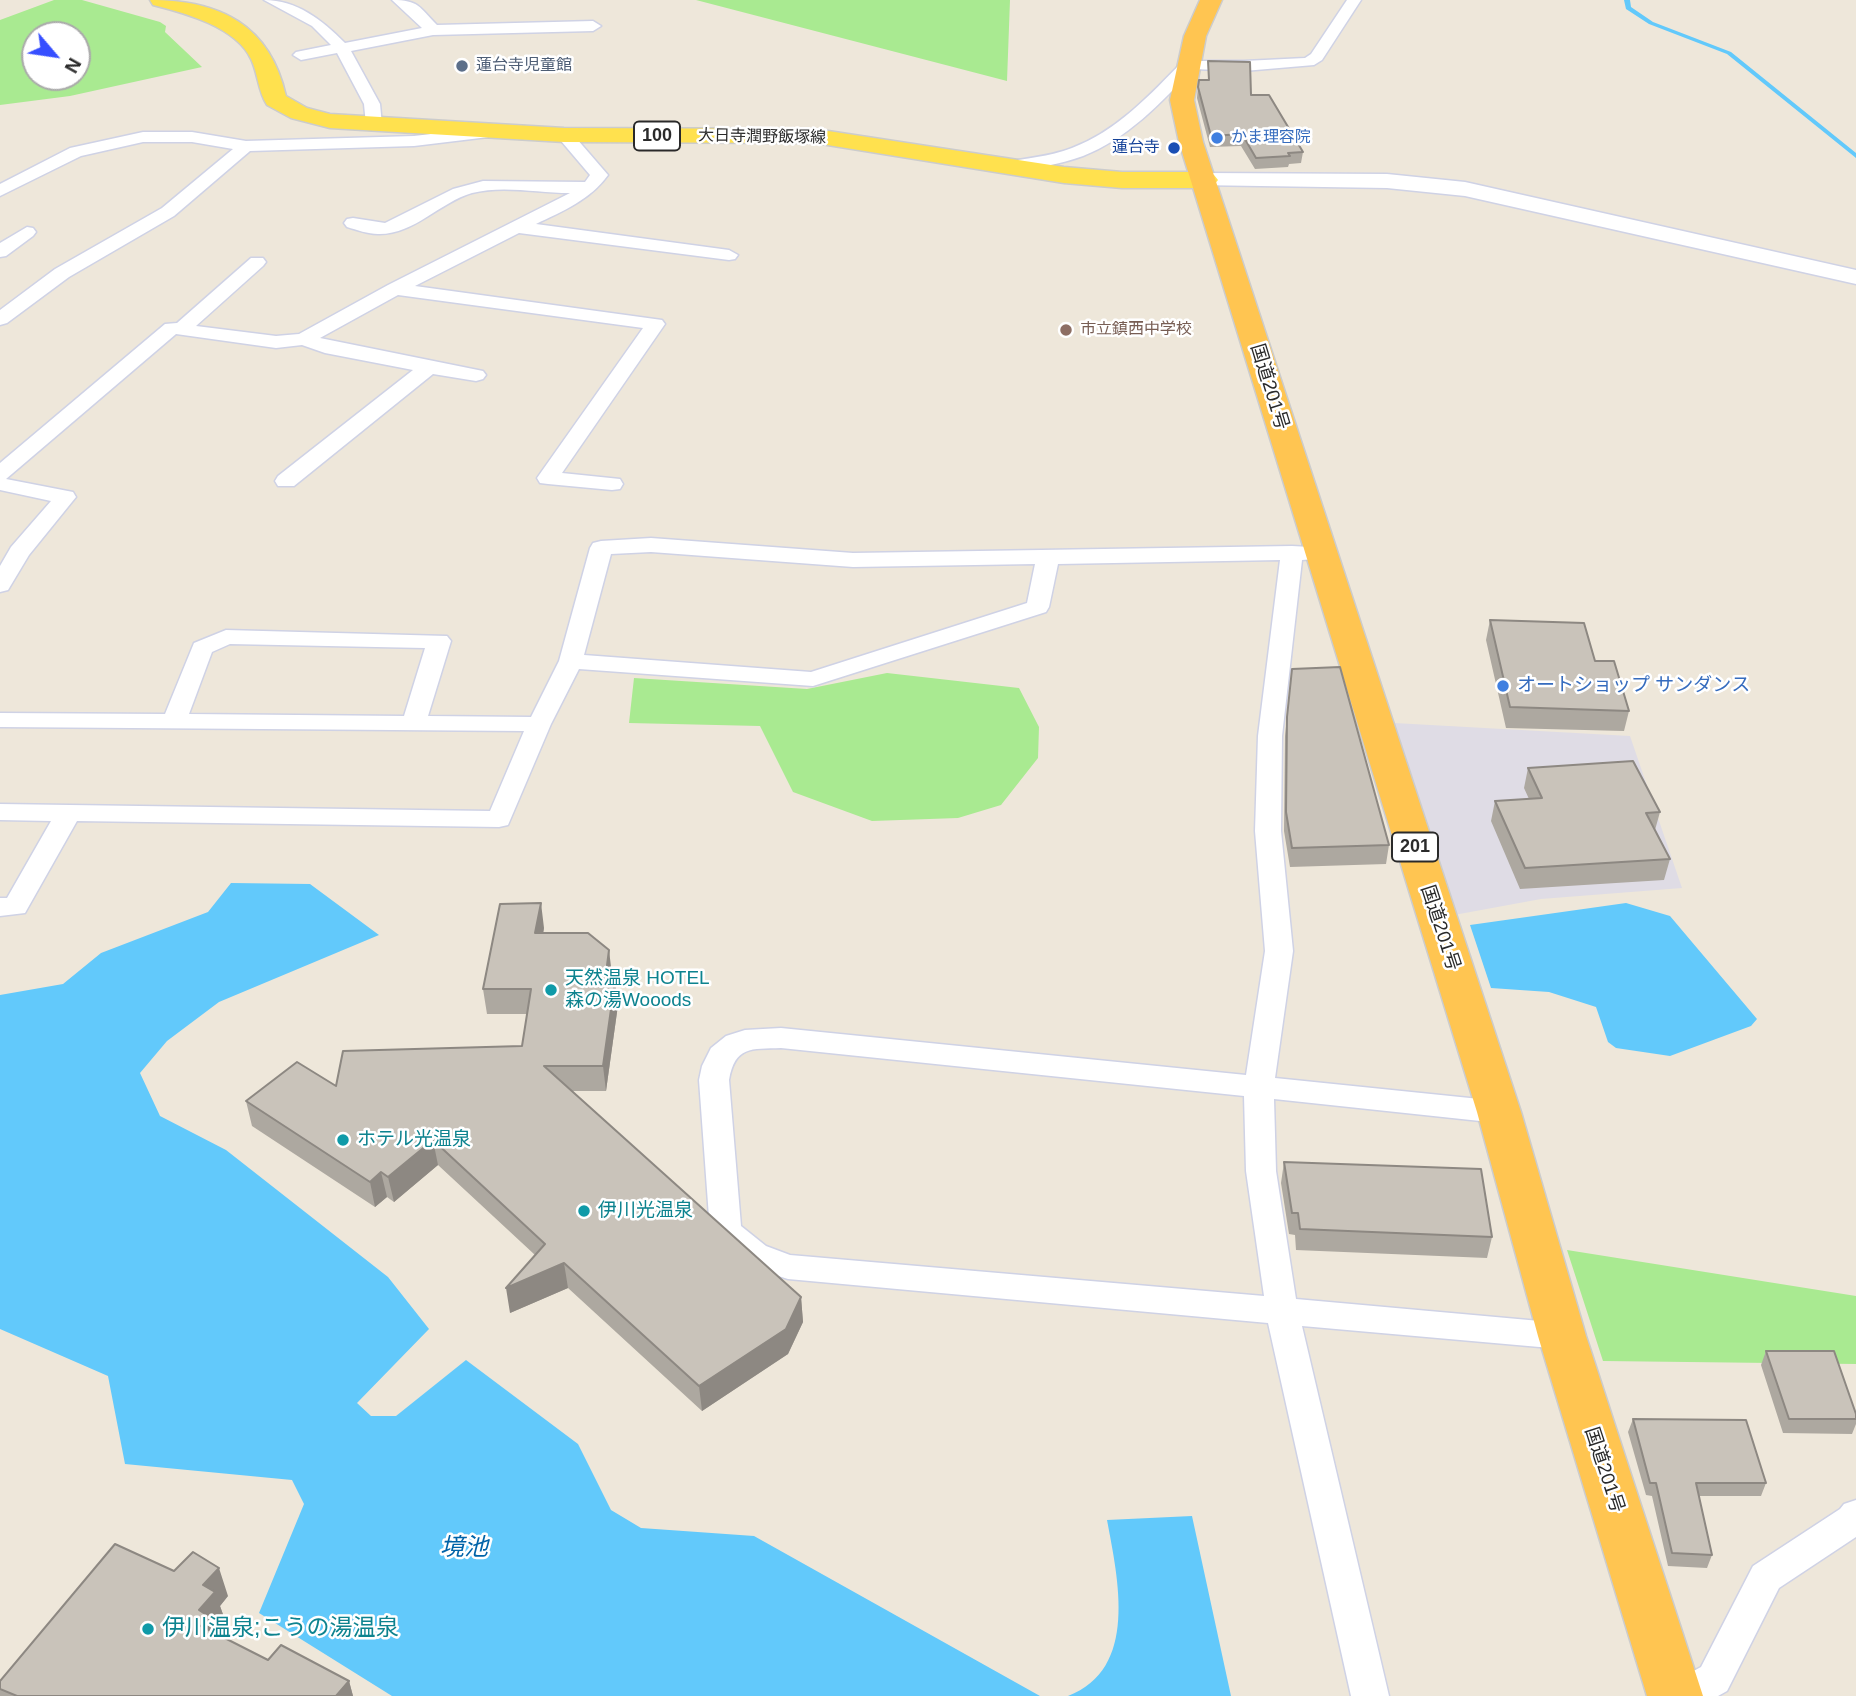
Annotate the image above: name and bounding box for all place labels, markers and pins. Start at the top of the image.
place label: 蓮台寺児童館 [476,56,572,76]
marker: 蓮台寺児童館 [454,58,470,74]
place label: かま理容院 [1231,128,1311,148]
marker: かま理容院 [1209,130,1225,146]
place label: 蓮台寺 [1112,138,1160,158]
marker: 蓮台寺 [1166,140,1182,156]
place label: 市立鎮西中学校 [1080,320,1192,340]
marker: 市立鎮西中学校 [1058,322,1074,338]
place label: オートショップ サンダンス [1517,675,1750,697]
marker: オートショップ サンダンス [1495,678,1511,694]
place label: 天然温泉 HOTEL 森の湯Wooods [565,968,710,1012]
marker: 天然温泉 HOTEL 森の湯Wooods [543,982,559,998]
place label: ホテル光温泉 [357,1129,471,1151]
marker: ホテル光温泉 [335,1132,351,1148]
place label: 伊川光温泉 [598,1200,693,1222]
marker: 伊川光温泉 [576,1203,592,1219]
place label: 伊川温泉;こうの湯温泉 [162,1615,398,1643]
marker: 伊川温泉;こうの湯温泉 [140,1621,156,1637]

